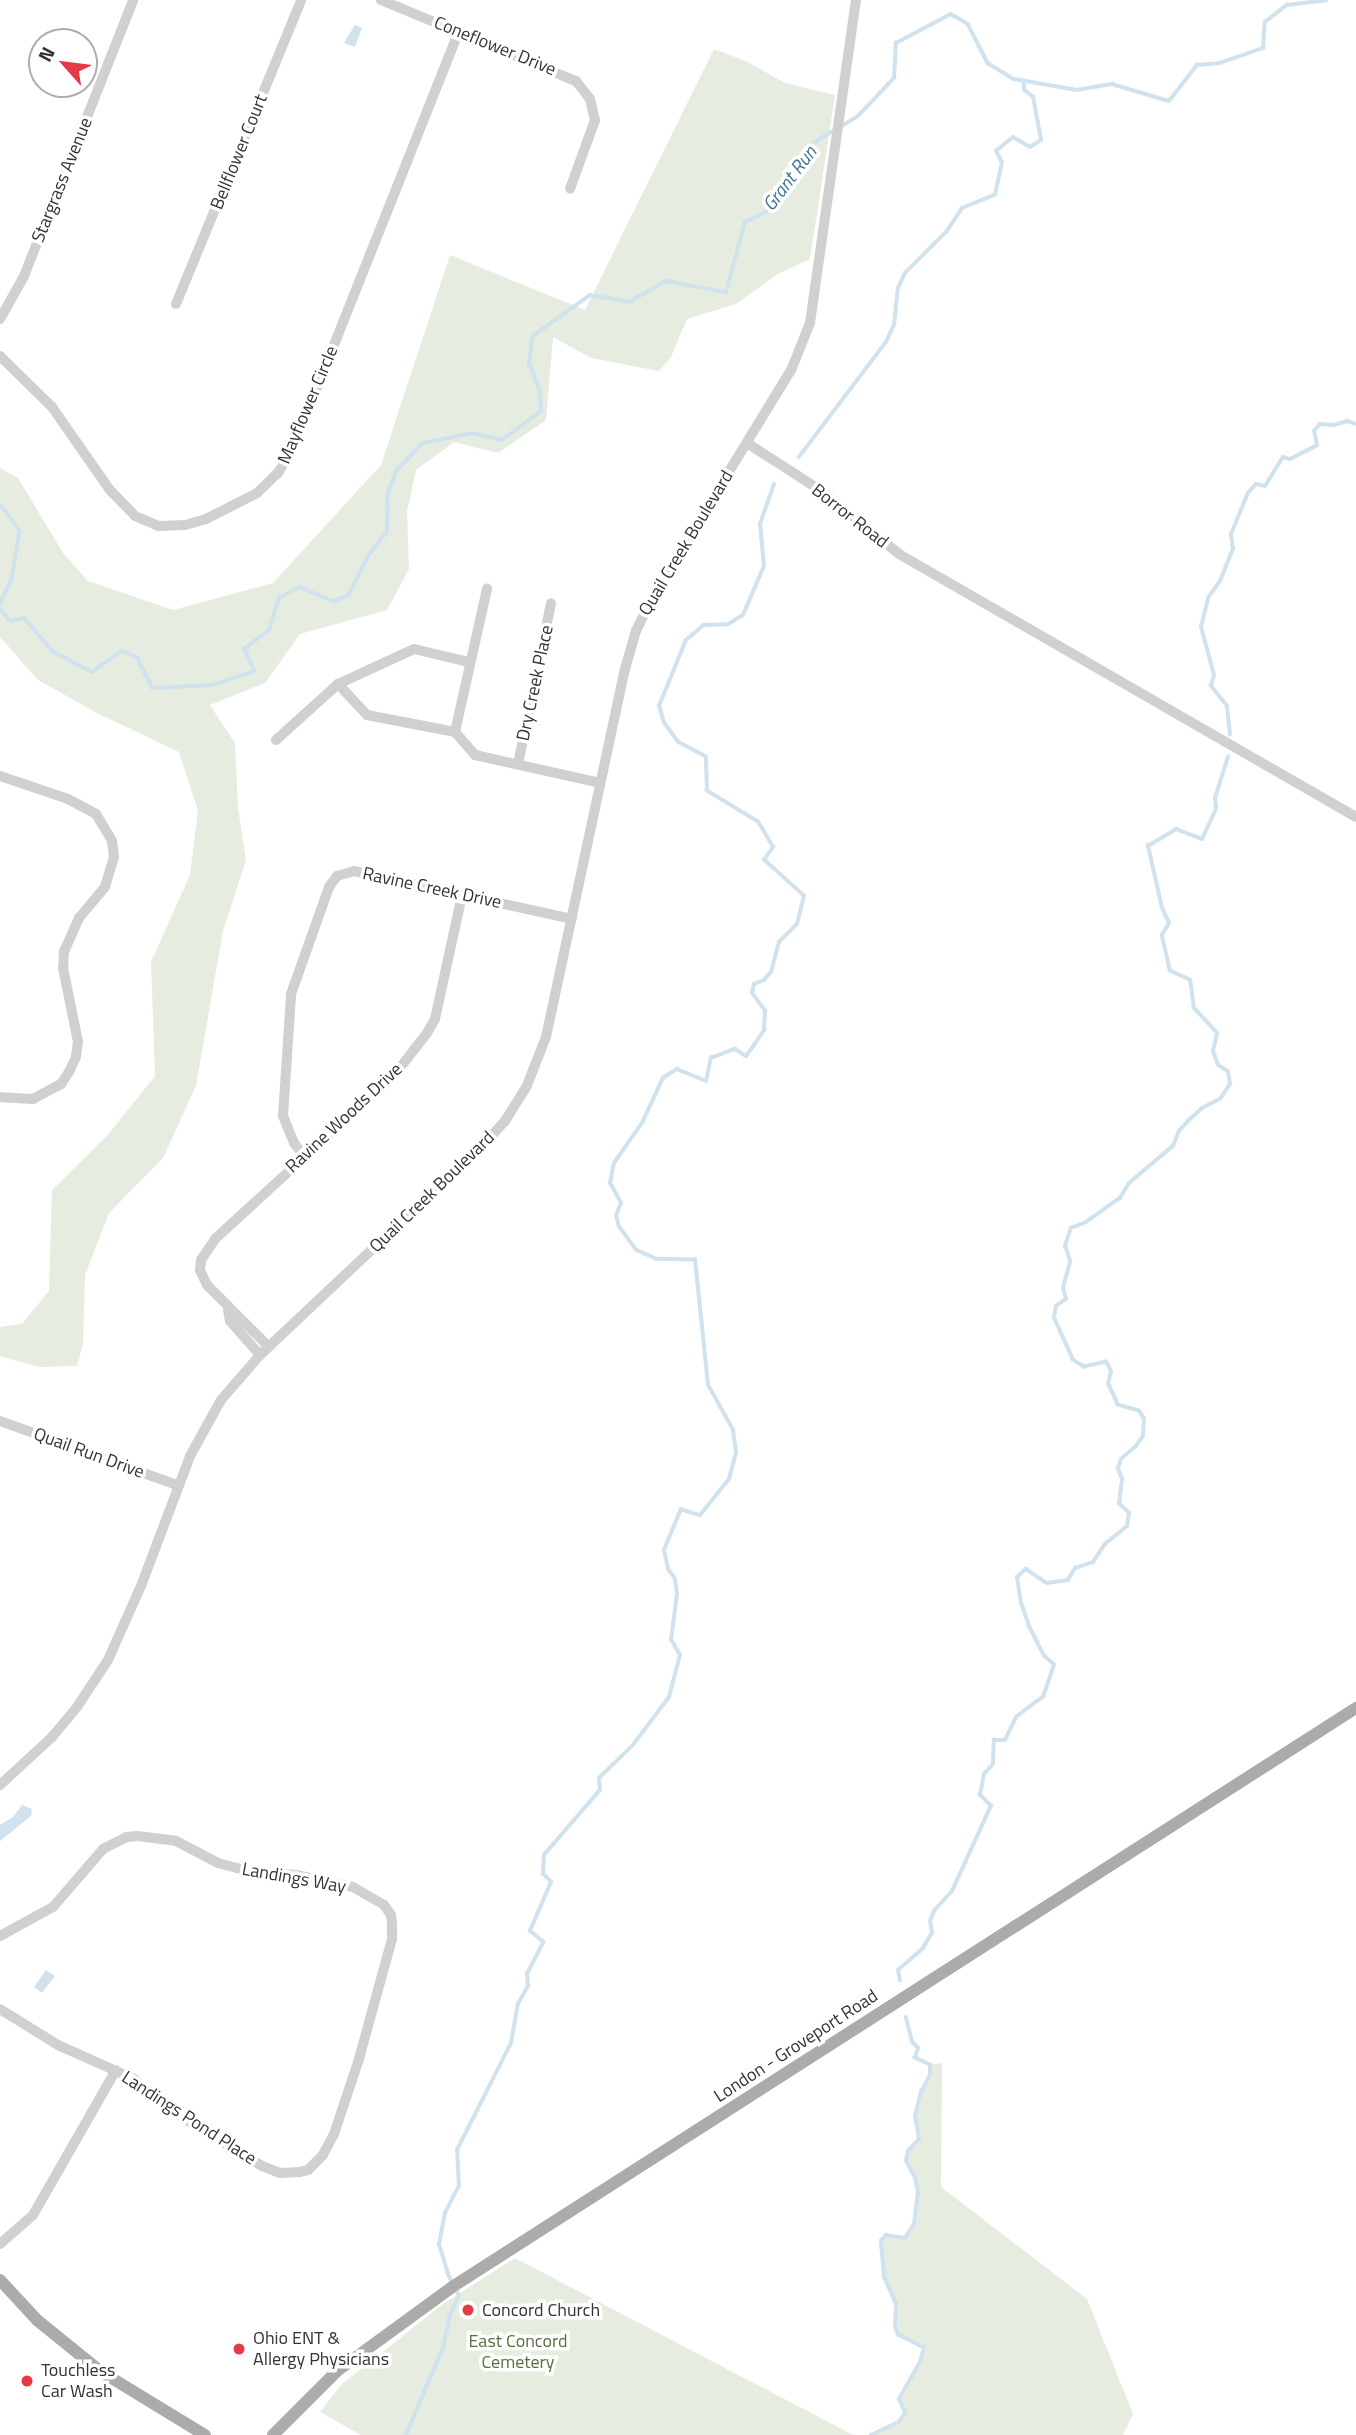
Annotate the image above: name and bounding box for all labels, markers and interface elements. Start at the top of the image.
street label: Coneflower Drive [431,12,559,80]
north arrow [28,28,98,98]
text: N [30,41,62,66]
street label: Bellflower Court [206,91,272,213]
street label: Stargrass Avenue [27,115,97,245]
water label: Grant Run [757,141,821,215]
street label: Mayflower Circle [273,343,343,467]
street label: Quail Creek Boulevard [634,467,738,619]
street label: Borror Road [807,479,893,553]
street label: Dry Creek Place [512,623,558,743]
street label: Ravine Creek Drive [361,863,503,913]
street label: Ravine Woods Drive [281,1059,407,1177]
street label: Quail Creek Boulevard [365,1127,499,1257]
street label: Quail Run Drive [31,1423,147,1483]
street label: Landings Way [240,1858,348,1898]
street label: London - Groveport Road [710,1985,882,2107]
street label: Landings Pond Place [118,2066,260,2170]
place label: Concord Church [482,2299,600,2321]
marker: Concord Church [460,2302,476,2318]
place label: Ohio ENT & Allergy Physicians [253,2328,389,2370]
park label: East Concord Cemetery [468,2331,568,2374]
marker: Ohio ENT & Allergy Physicians [231,2341,247,2357]
place label: Touchless Car Wash [41,2360,115,2402]
marker: Touchless Car Wash [19,2373,35,2389]

